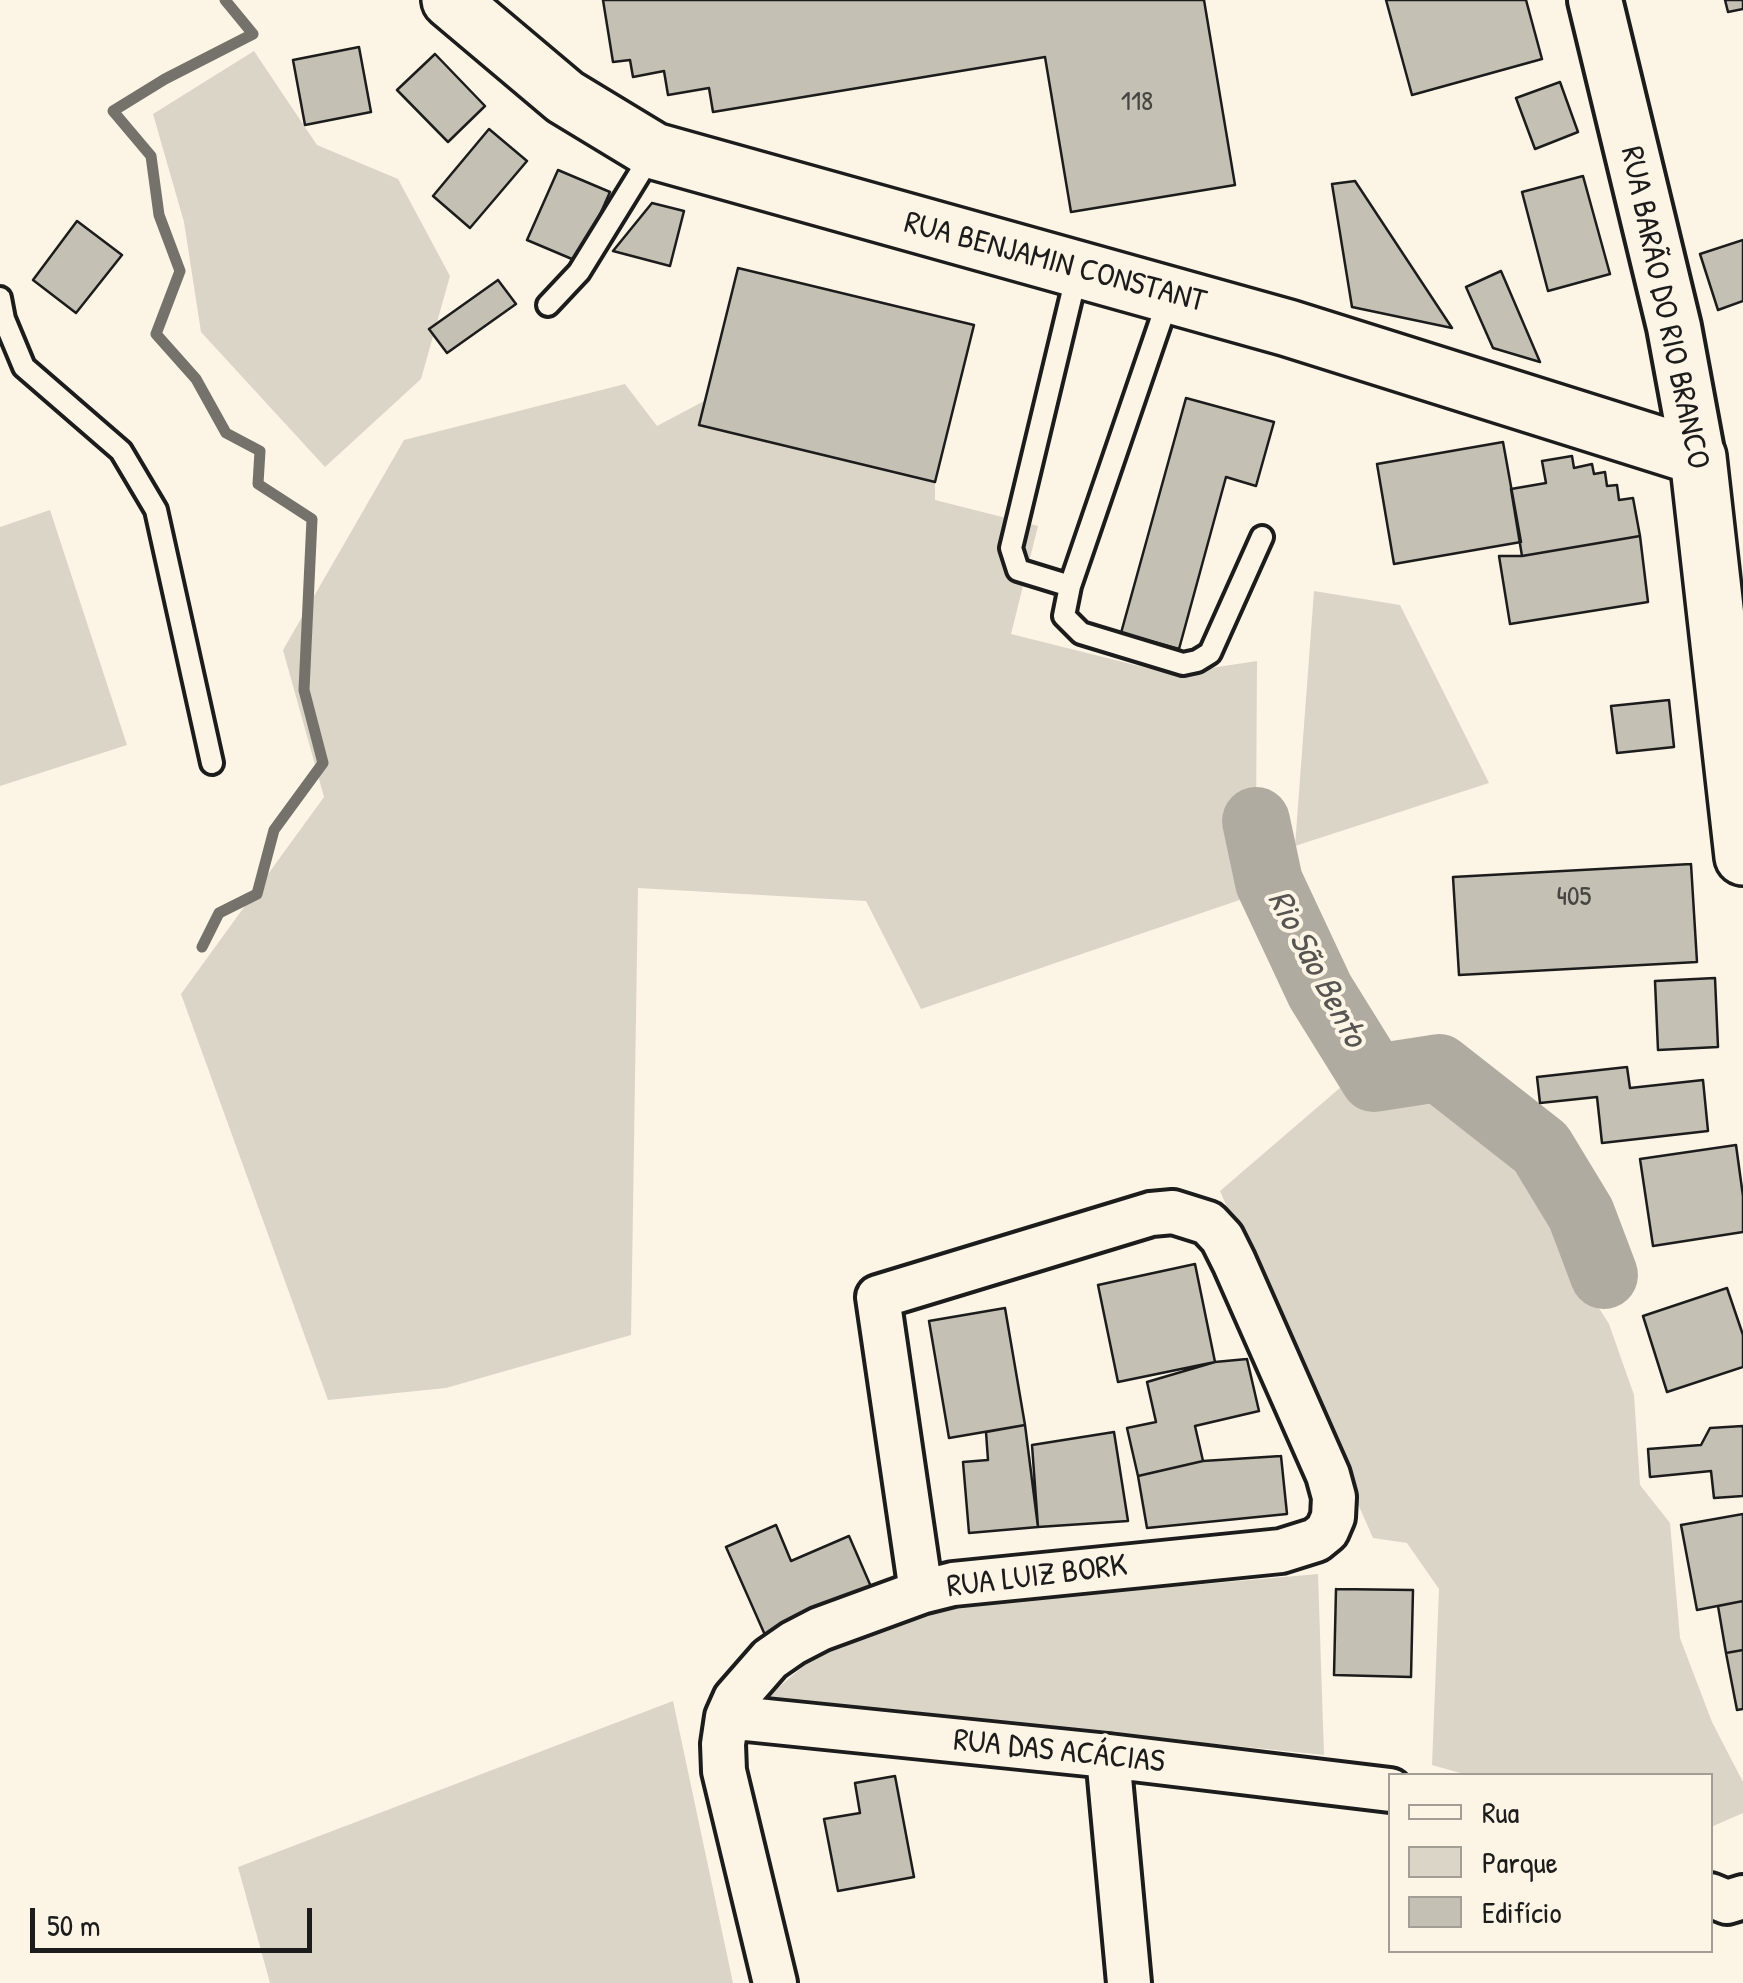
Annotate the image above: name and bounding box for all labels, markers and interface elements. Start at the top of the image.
house number: 118 [1121,86,1153,120]
street label: RUA BARÃO DO RIO BRANCO [1611,143,1717,473]
street label: RUA BENJAMIN CONSTANT [900,204,1210,322]
house number: 405 [1557,881,1591,915]
water label: Rio São Bento [1257,883,1375,1055]
street label: RUA LUIZ BORK [945,1547,1129,1607]
street label: RUA DAS ACÁCIAS [952,1722,1166,1782]
legend [1388,1773,1713,1953]
text: Rua [1482,1792,1519,1832]
text: Parque [1482,1842,1558,1882]
scale bar [35,1888,318,1950]
text: Edifício [1482,1892,1562,1932]
text: 50 m [47,1905,100,1945]

